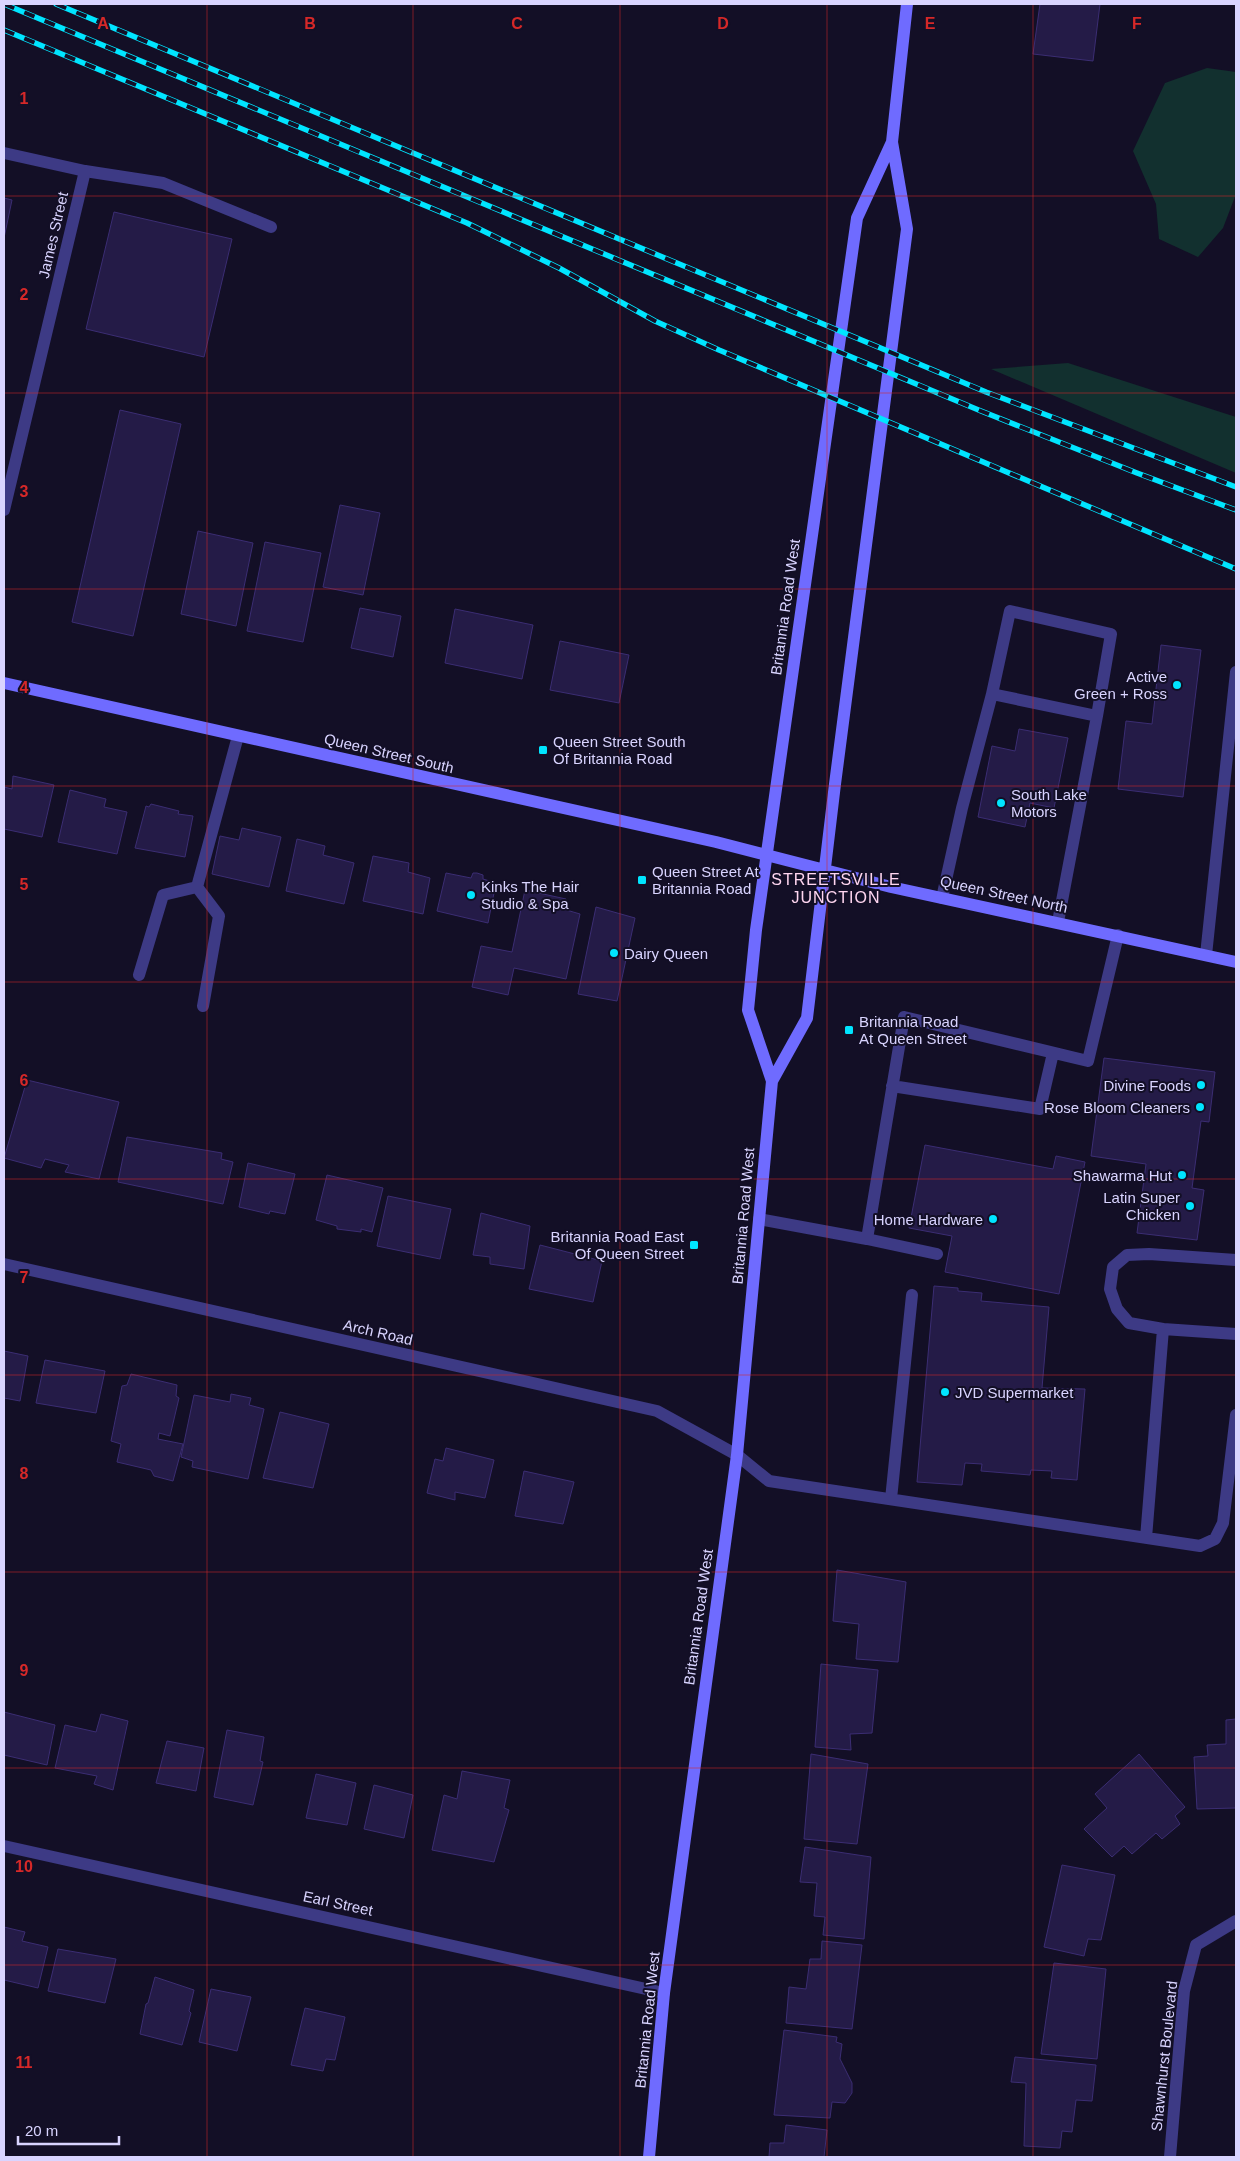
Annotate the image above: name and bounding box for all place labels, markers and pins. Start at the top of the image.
place label: Active Green + Ross [1074,668,1167,702]
marker: Active Green + Ross [1171,679,1183,691]
place label: Queen Street South Of Britannia Road [553,733,686,767]
marker: Queen Street South Of Britannia Road [537,744,549,756]
place label: South Lake Motors [1011,786,1087,820]
marker: South Lake Motors [995,797,1007,809]
place label: Queen Street At Britannia Road [652,863,760,897]
marker: Queen Street At Britannia Road [636,874,648,886]
place label: Kinks The Hair Studio & Spa [481,878,579,912]
marker: Kinks The Hair Studio & Spa [465,889,477,901]
place label: Dairy Queen [624,945,708,962]
marker: Dairy Queen [608,947,620,959]
place label: Britannia Road At Queen Street [859,1013,967,1047]
marker: Britannia Road At Queen Street [843,1024,855,1036]
place label: Divine Foods [1103,1077,1191,1094]
marker: Divine Foods [1195,1079,1207,1091]
place label: Rose Bloom Cleaners [1044,1099,1190,1116]
marker: Rose Bloom Cleaners [1194,1101,1206,1113]
place label: Shawarma Hut [1073,1167,1173,1184]
marker: Shawarma Hut [1176,1169,1188,1181]
place label: Latin Super Chicken [1103,1189,1180,1223]
marker: Latin Super Chicken [1184,1200,1196,1212]
place label: Home Hardware [874,1211,983,1228]
marker: Home Hardware [987,1213,999,1225]
place label: Britannia Road East Of Queen Street [551,1228,685,1262]
marker: Britannia Road East Of Queen Street [688,1239,700,1251]
place label: JVD Supermarket [955,1384,1074,1401]
marker: JVD Supermarket [939,1386,951,1398]

